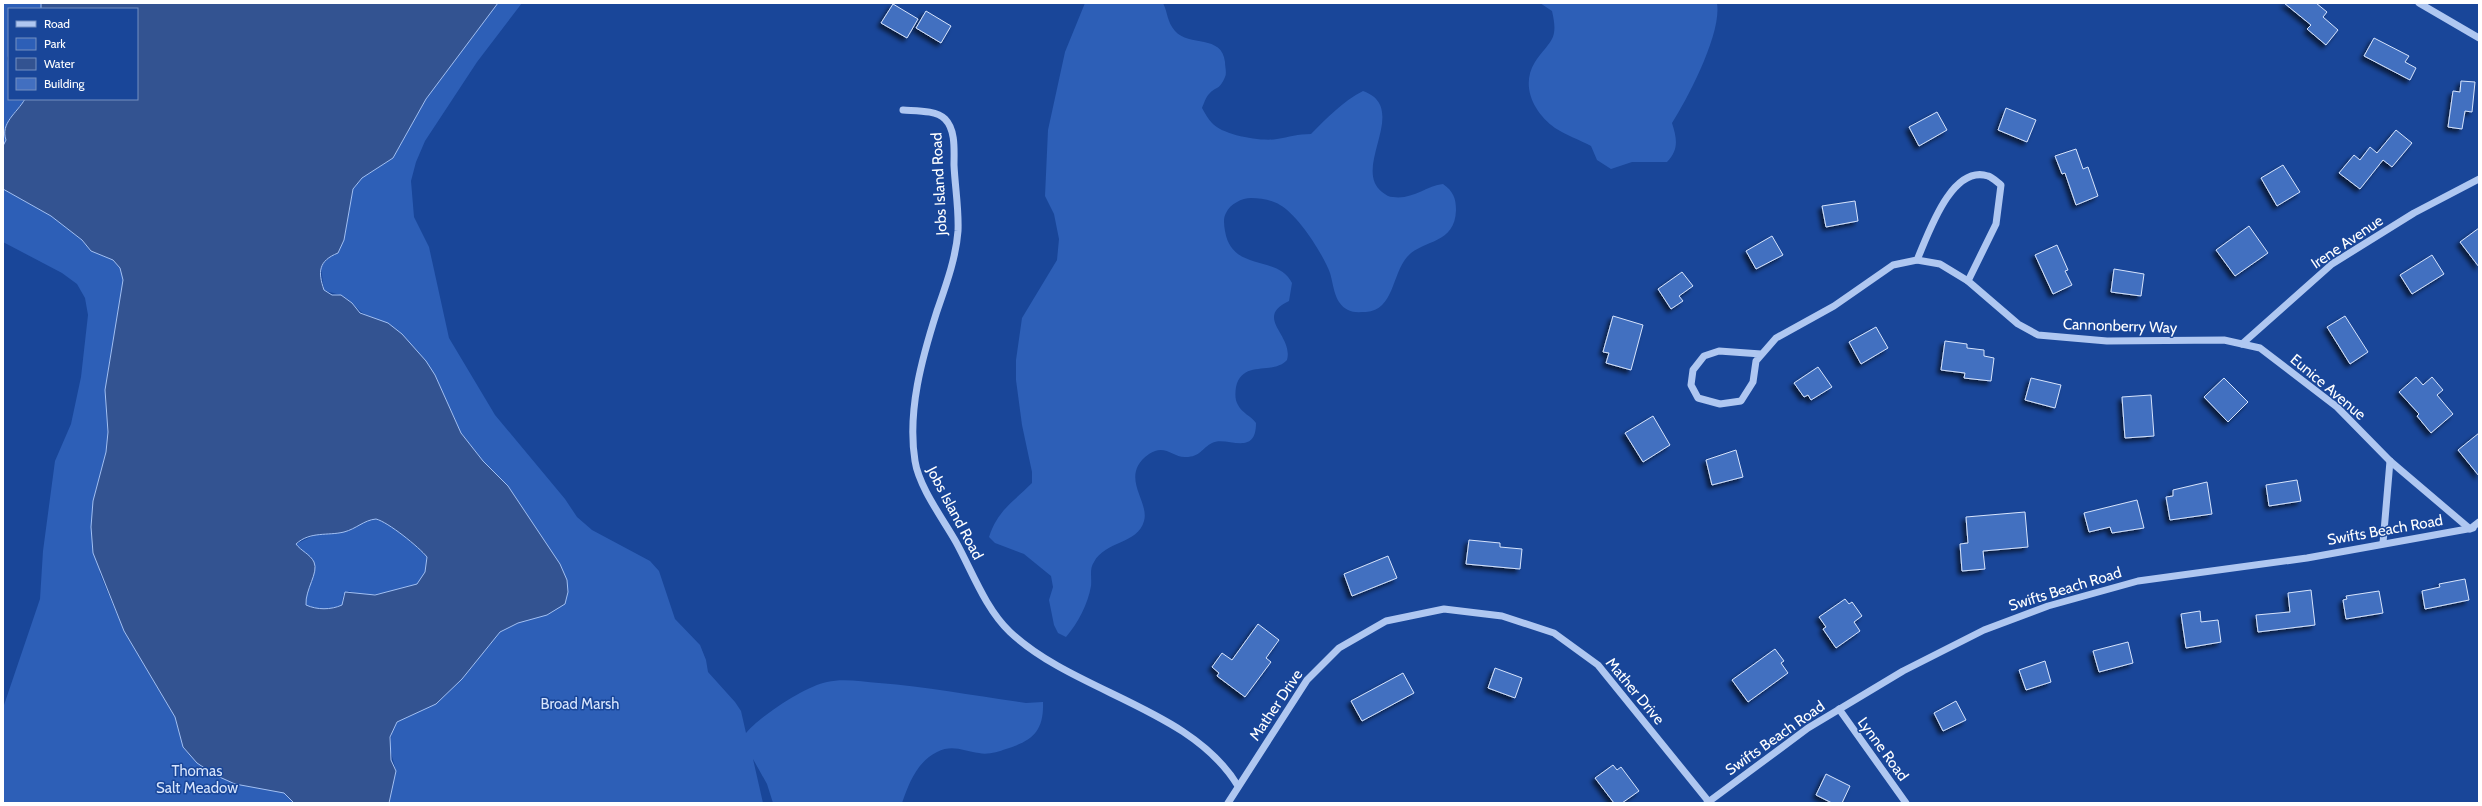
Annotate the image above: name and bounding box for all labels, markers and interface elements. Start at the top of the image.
legend [8,8,138,100]
text: Road [44,16,70,31]
text: Park [44,36,66,51]
text: Water [44,56,75,71]
text: Building [44,76,86,91]
street label: Jobs Island Road [927,132,951,237]
street label: Irene Avenue [2308,211,2387,273]
street label: Cannonberry Way [2063,315,2178,337]
street label: Eunice Avenue [2287,350,2370,424]
street label: Jobs Island Road [922,462,987,563]
street label: Swifts Beach Road [2326,511,2444,549]
street label: Swifts Beach Road [2006,563,2124,615]
street label: Mather Drive [1602,654,1668,728]
street label: Mather Drive [1246,666,1307,744]
park label: Broad Marsh [541,695,619,713]
street label: Swifts Beach Road [1722,697,1828,779]
street label: Lynne Road [1854,714,1912,784]
park label: Thomas Salt Meadow [156,762,238,797]

